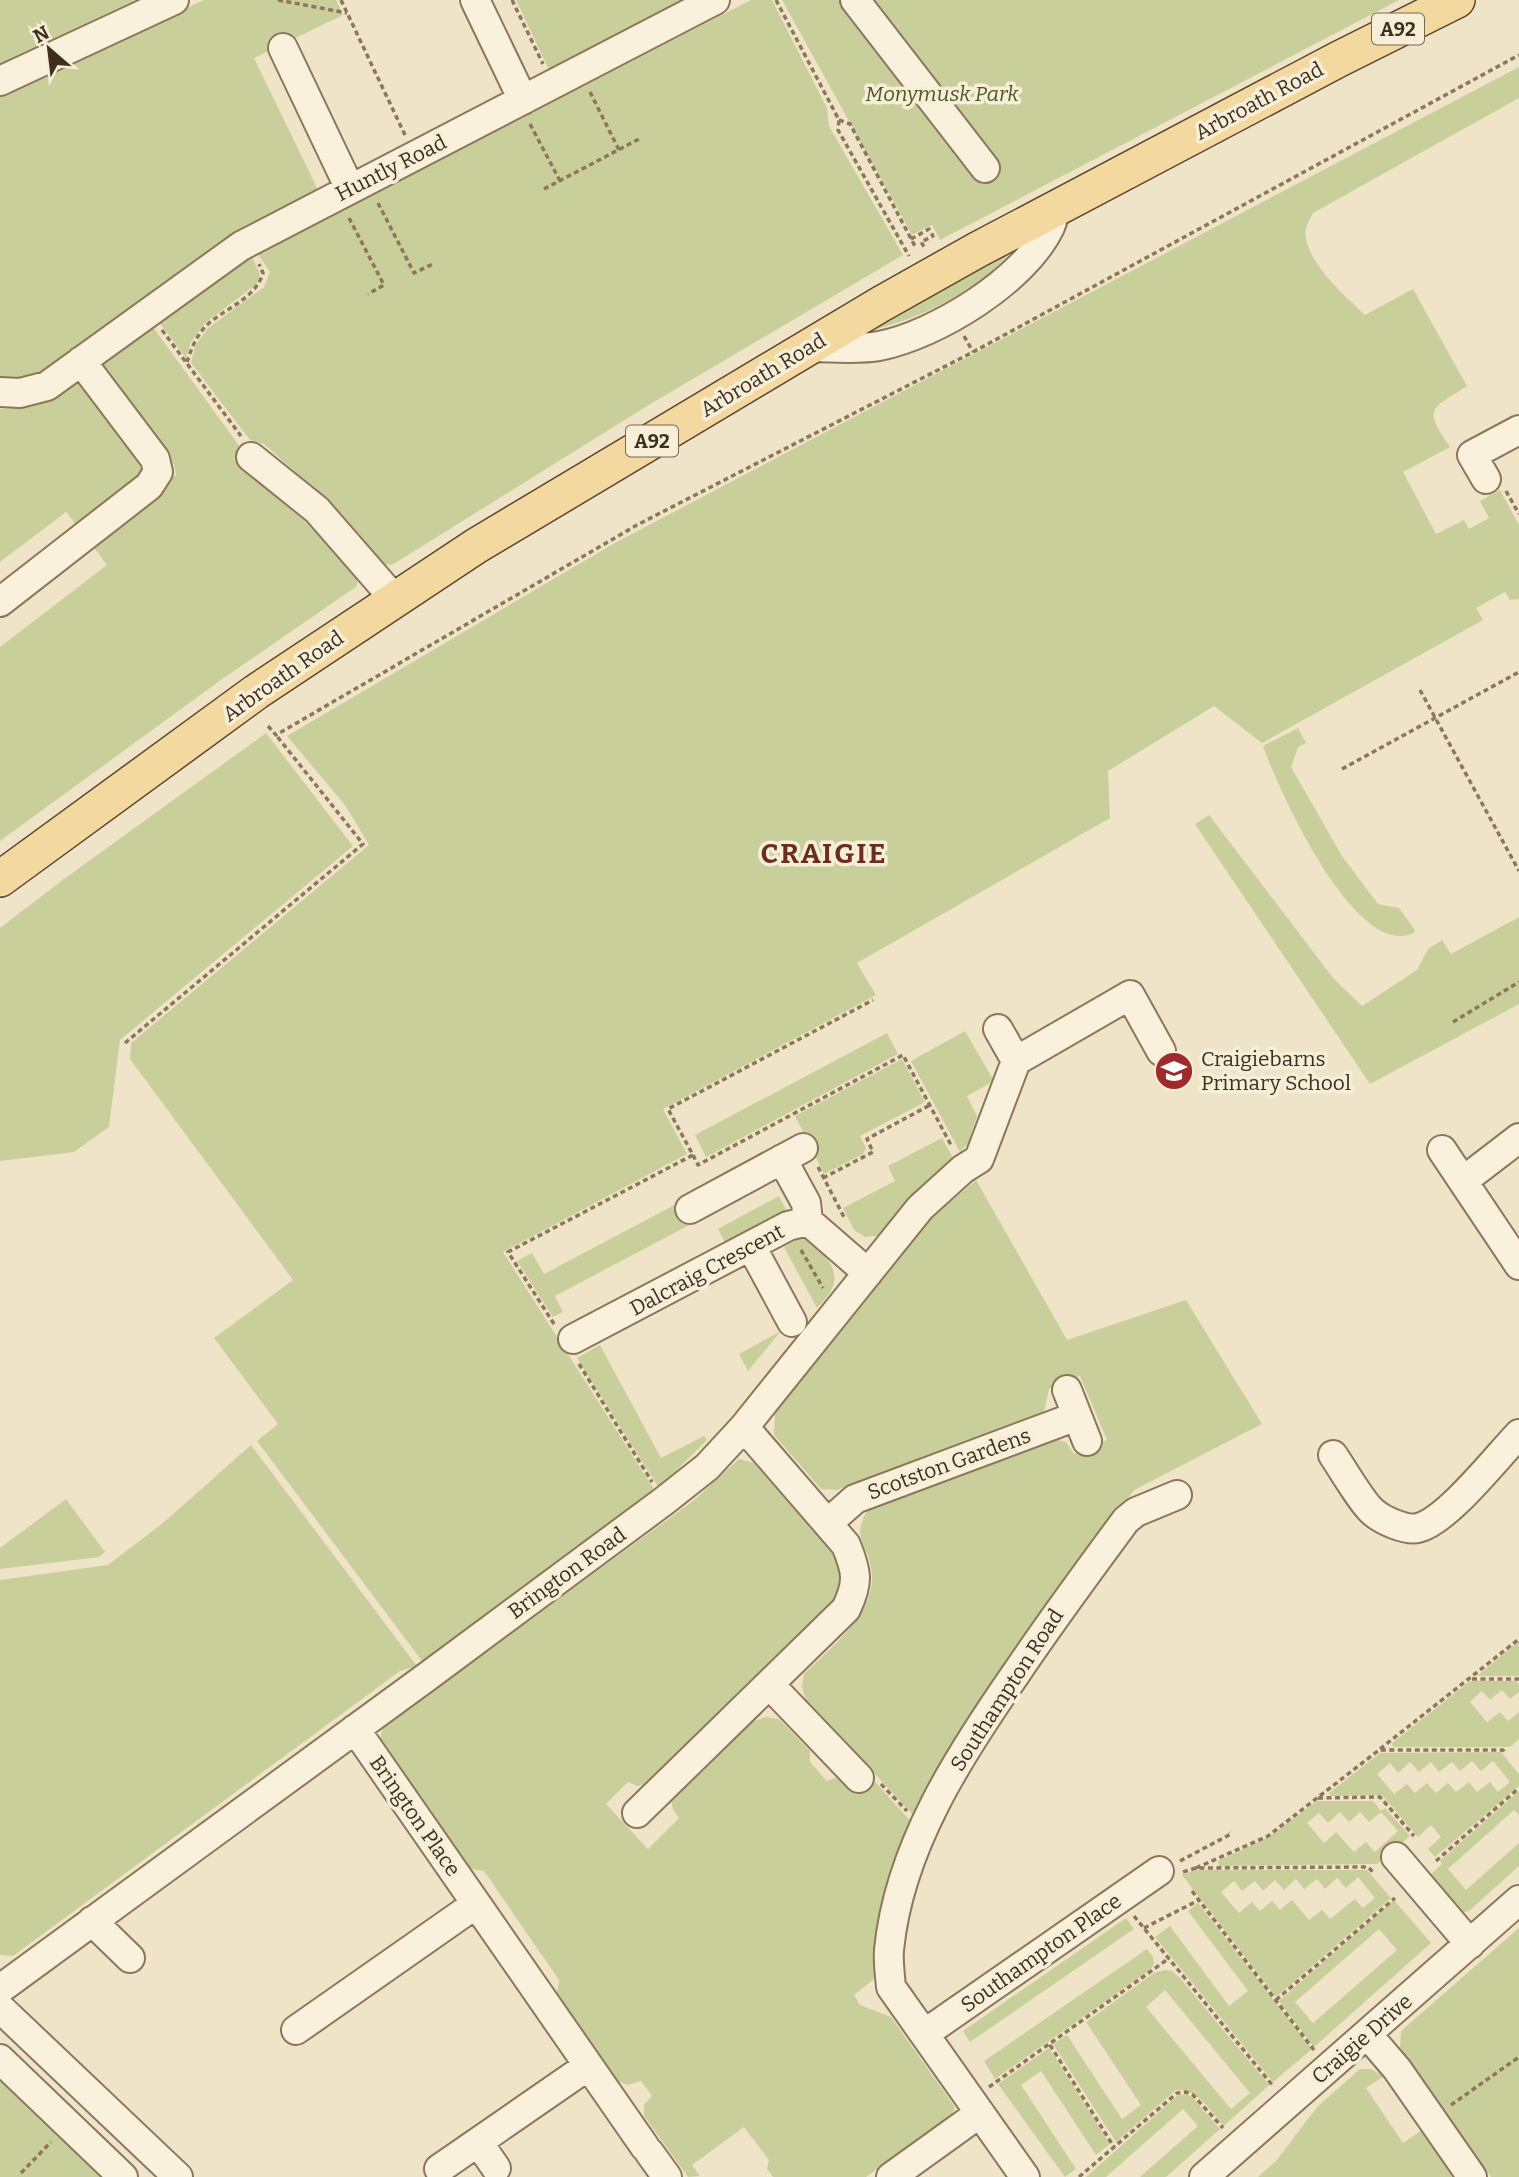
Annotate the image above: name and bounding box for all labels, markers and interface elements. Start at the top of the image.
north arrow [14,14,84,84]
road number: A92 [1372,14,1424,44]
text: N [29,21,53,48]
street label: Arbroath Road [1190,56,1328,146]
park label: Monymusk Park [865,81,1019,107]
street label: Huntly Road [331,129,451,207]
street label: Arbroath Road [695,327,831,423]
road number: A92 [626,426,678,456]
street label: Arbroath Road [217,625,349,727]
district label: CRAIGIE [761,837,887,870]
place label: Craigiebarns Primary School [1201,1046,1351,1096]
school or university icon: Craigiebarns Primary School [1153,1050,1195,1092]
street label: Dalcraig Crescent [625,1218,789,1322]
street label: Scotston Gardens [864,1422,1034,1506]
street label: Brington Road [503,1521,631,1625]
street label: Southampton Road [945,1604,1069,1776]
street label: Brington Place [364,1751,466,1881]
street label: Southampton Place [956,1888,1126,2018]
street label: Craigie Drive [1307,1988,1417,2090]

